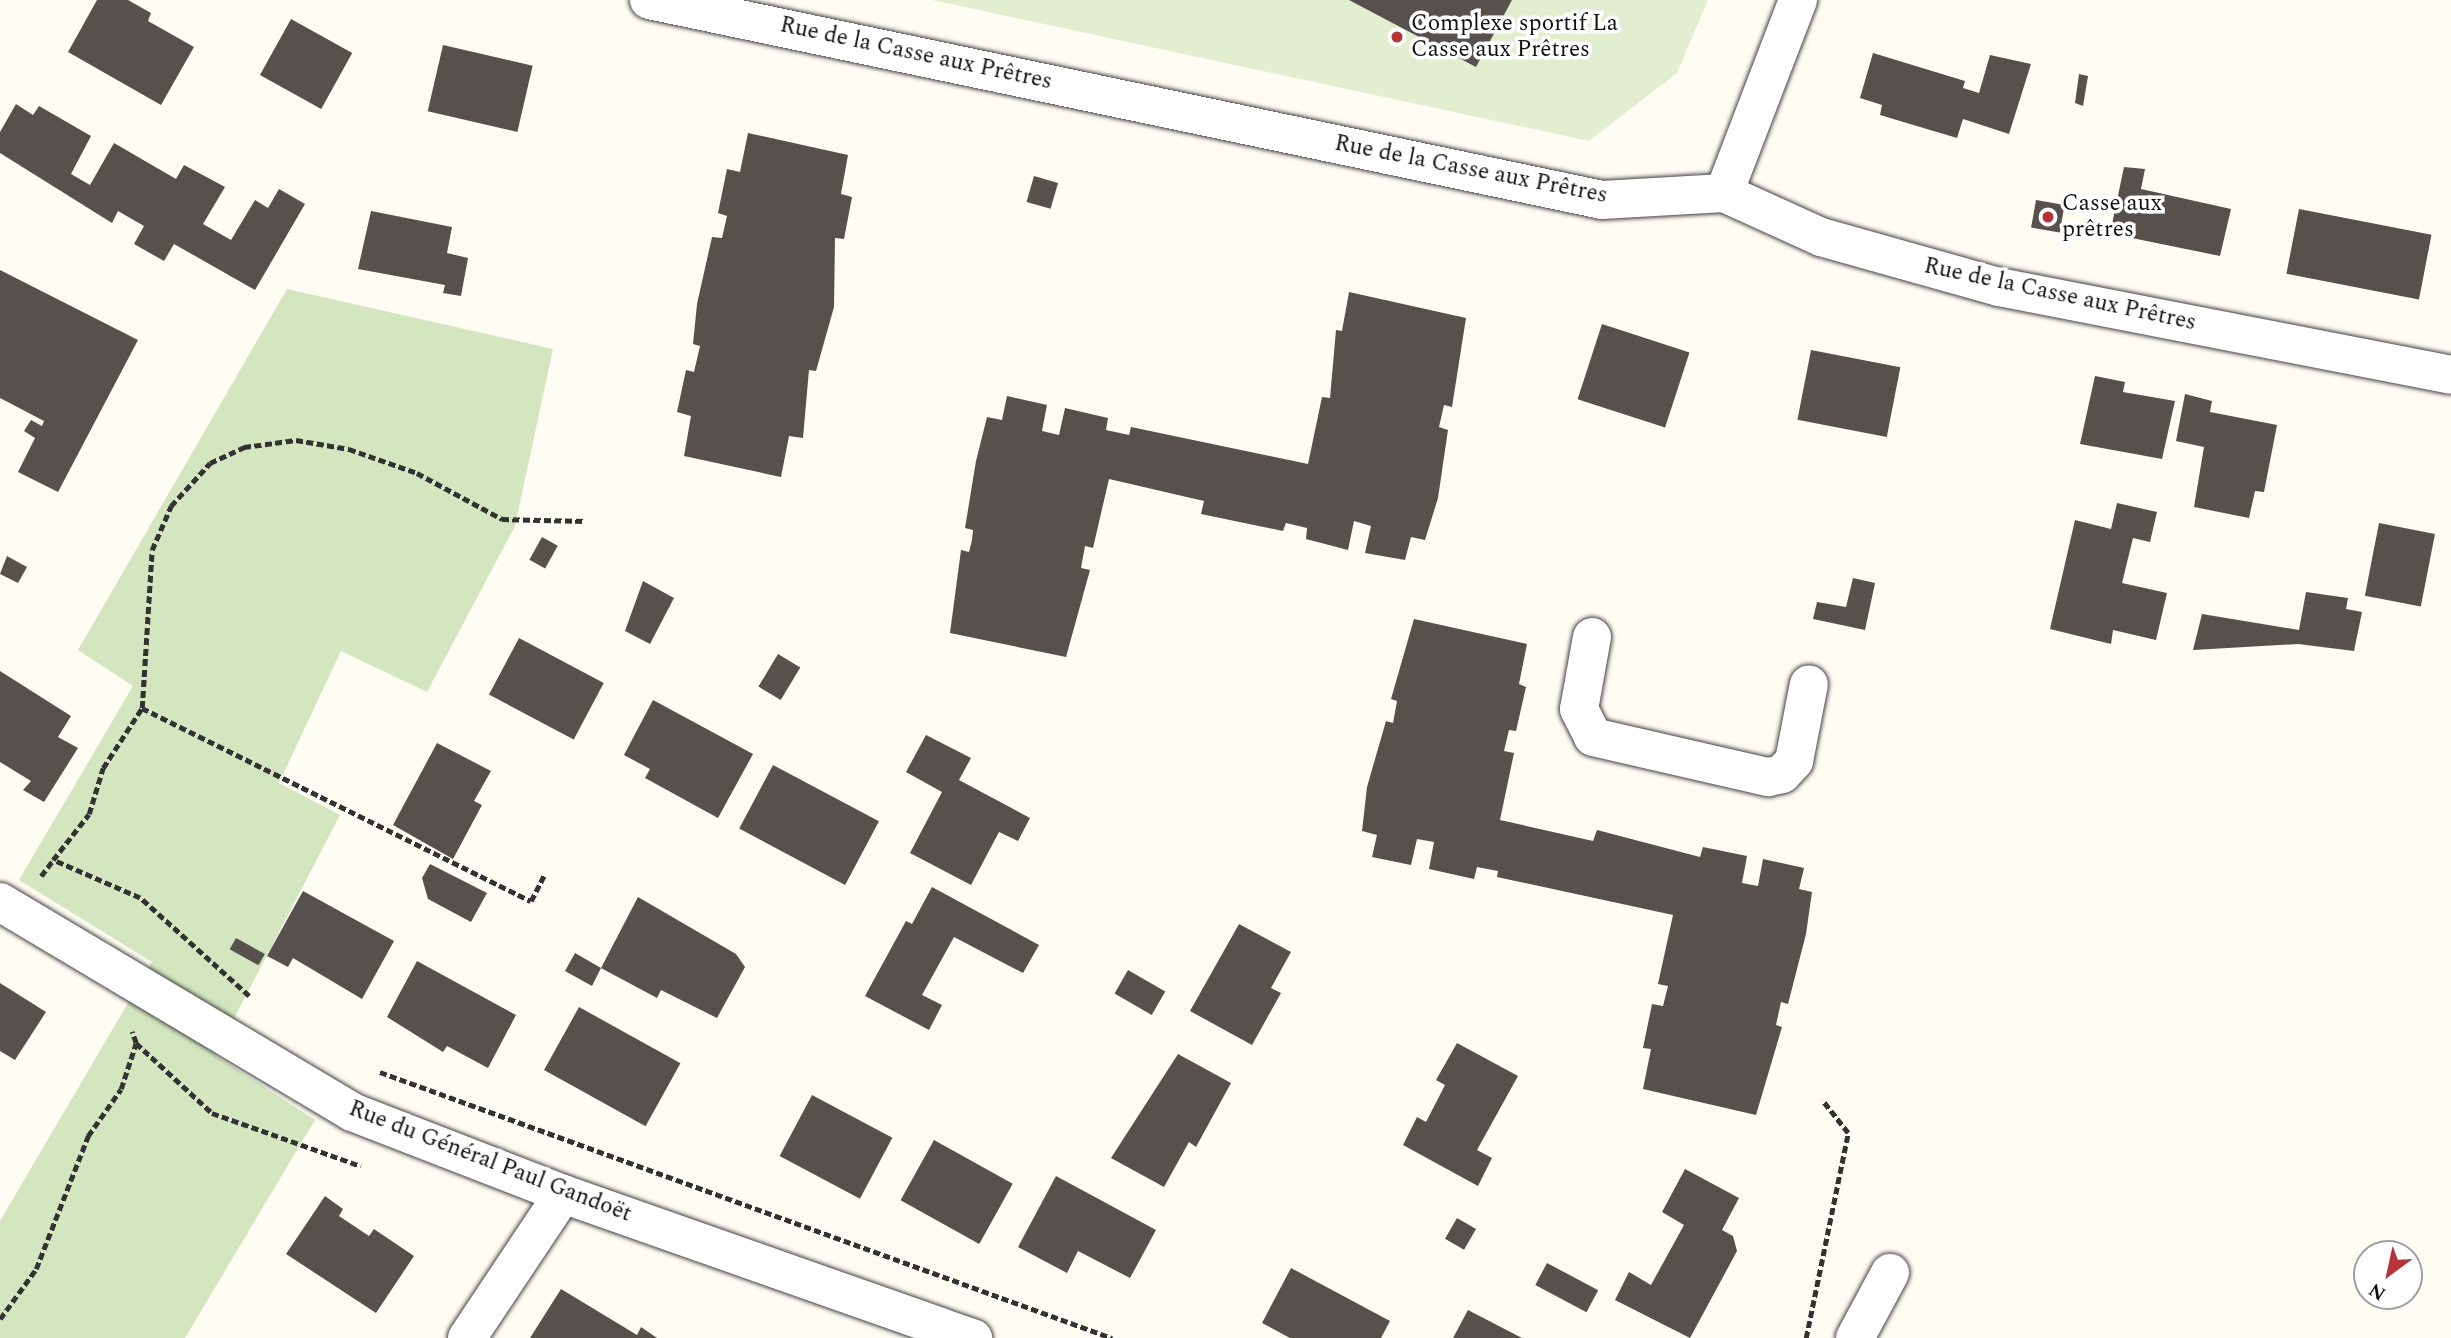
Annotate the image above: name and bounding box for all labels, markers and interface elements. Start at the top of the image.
place label: Complexe sportif La Casse aux Prêtres [1411,10,1618,64]
street label: Rue de la Casse aux Prêtres [777,12,1055,96]
marker: Complexe sportif La Casse aux Prêtres [1389,29,1405,45]
street label: Rue de la Casse aux Prêtres [1332,130,1610,210]
place label: Casse aux prêtres [2062,190,2162,244]
marker: Casse aux prêtres [2040,209,2056,225]
street label: Rue de la Casse aux Prêtres [1921,253,2199,337]
street label: Rue du Général Paul Gandoët [345,1095,635,1229]
north arrow [2353,1240,2423,1310]
text: N [2363,1275,2392,1308]

